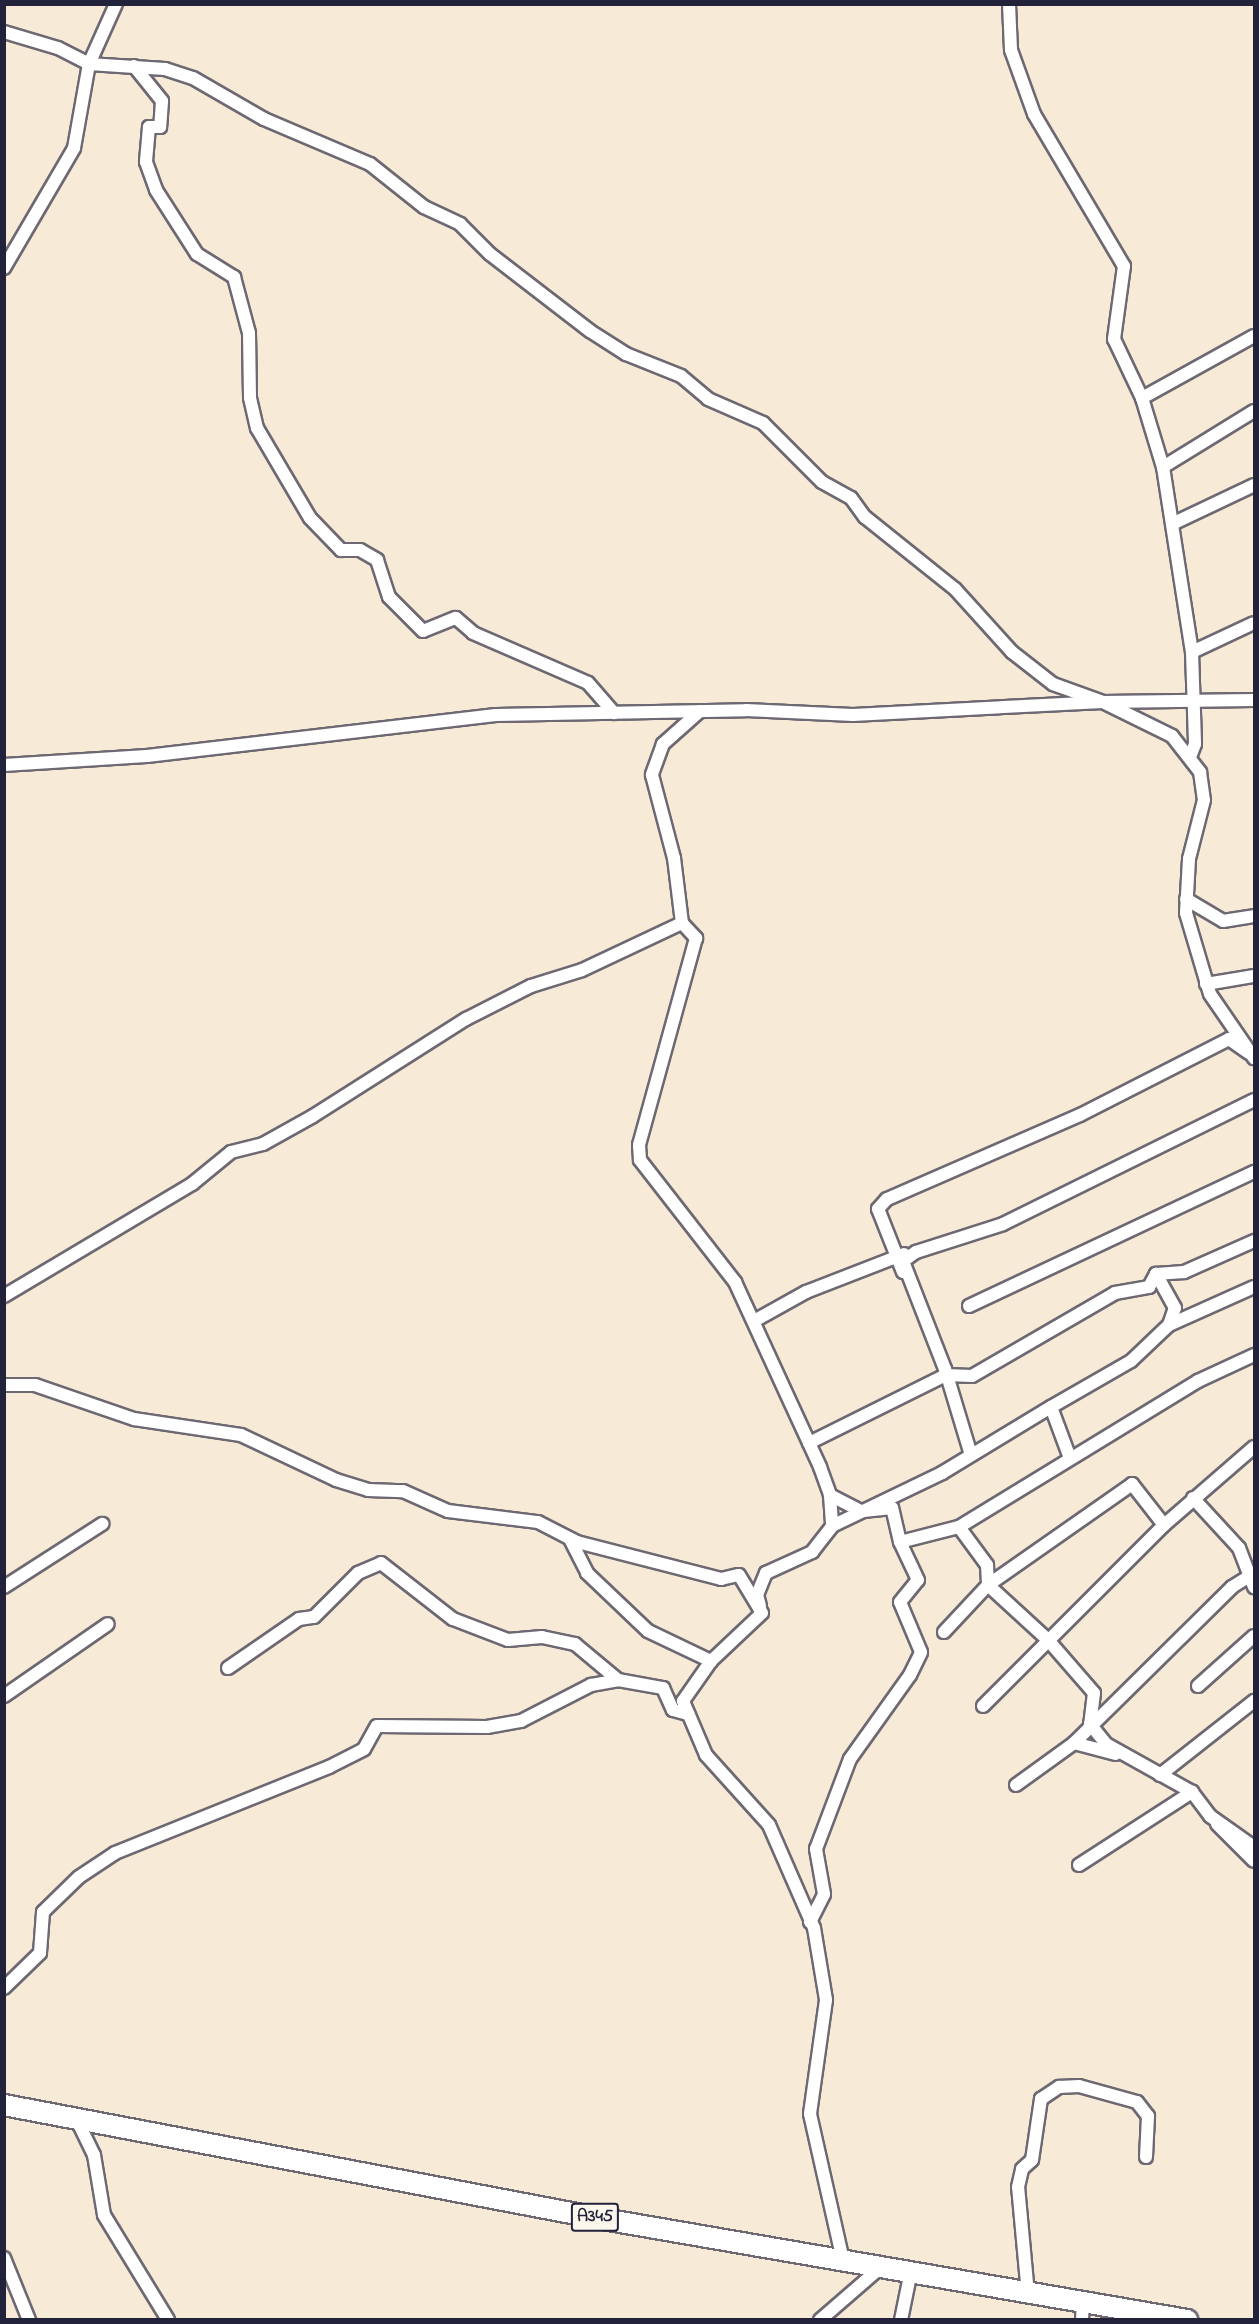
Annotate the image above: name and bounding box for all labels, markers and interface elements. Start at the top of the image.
road number: A345 [570,2202,620,2232]

